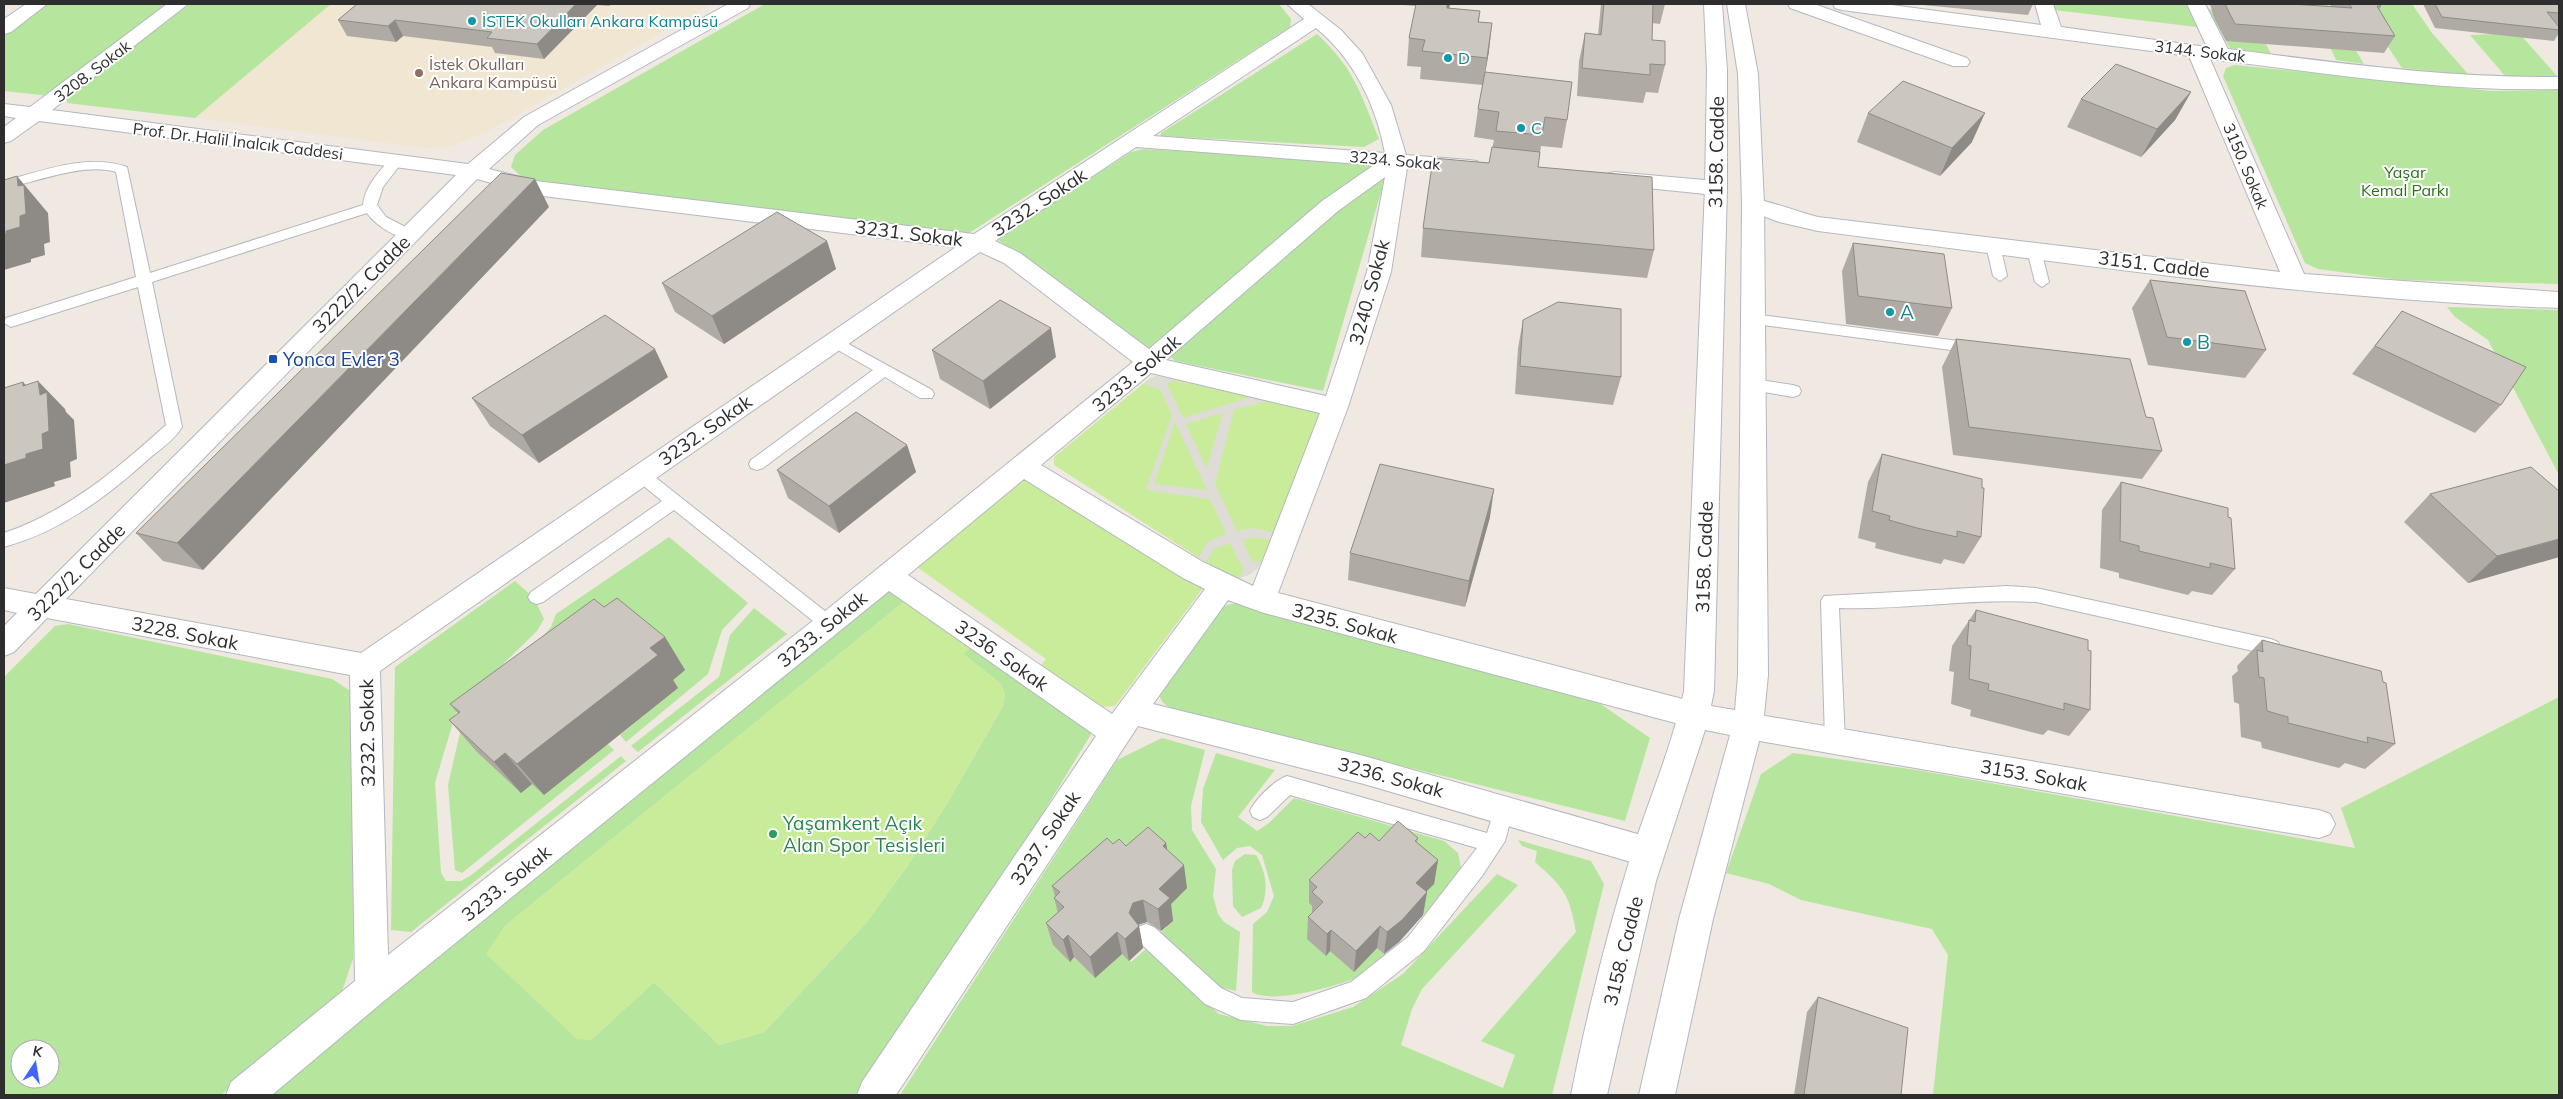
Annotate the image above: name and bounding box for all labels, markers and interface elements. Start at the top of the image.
place label: İSTEK Okulları Ankara Kampüsü [482,11,718,31]
marker: İSTEK Okulları Ankara Kampüsü [466,15,478,27]
street label: 3208. Sokak [50,35,135,106]
street label: 3144. Sokak [2153,36,2247,67]
place label: D [1458,48,1470,68]
marker: D [1442,52,1454,64]
place label: İstek Okulları Ankara Kampüsü [429,54,557,92]
marker: İstek Okulları Ankara Kampüsü [413,67,425,79]
street label: 3158. Cadde [1703,96,1729,208]
street label: Prof. Dr. Halil İnalcık Caddesi [132,118,344,164]
place label: C [1531,118,1542,138]
street label: 3150. Sokak [2219,120,2273,213]
marker: C [1515,122,1527,134]
street label: 3234. Sokak [1349,146,1442,174]
street label: 3232. Sokak [987,162,1091,242]
park label: Yaşar Kemal Parkı [2361,162,2449,200]
street label: 3231. Sokak [854,214,964,252]
street label: 3222/2. Cadde [307,230,415,338]
street label: 3240. Sokak [1343,236,1395,347]
street label: 3151. Cadde [2097,245,2211,283]
place label: A [1900,300,1914,324]
marker: A [1884,306,1896,318]
street label: 3233. Sokak [1087,329,1185,417]
place label: B [2197,330,2210,354]
marker: B [2181,336,2193,348]
place label: Yonca Evler 3 [282,347,400,371]
marker: Yonca Evler 3 [267,353,279,365]
street label: 3232. Sokak [654,389,756,471]
street label: 3158. Cadde [1690,501,1718,613]
street label: 3222/2. Cadde [22,518,130,626]
street label: 3233. Sokak [772,585,872,672]
street label: 3235. Sokak [1290,597,1401,649]
street label: 3228. Sokak [129,611,241,655]
street label: 3236. Sokak [951,614,1053,696]
street label: 3232. Sokak [354,678,380,787]
street label: 3236. Sokak [1336,751,1447,803]
street label: 3153. Sokak [1979,754,2090,796]
street label: 3237. Sokak [1005,786,1085,890]
place label: Yaşamkent Açık Alan Spor Tesisleri [782,811,945,857]
marker: Yaşamkent Açık Alan Spor Tesisleri [767,828,779,840]
street label: 3233. Sokak [456,839,556,926]
street label: 3158. Cadde [1598,894,1648,1008]
north arrow [10,1039,60,1089]
text: K [31,1042,45,1061]

